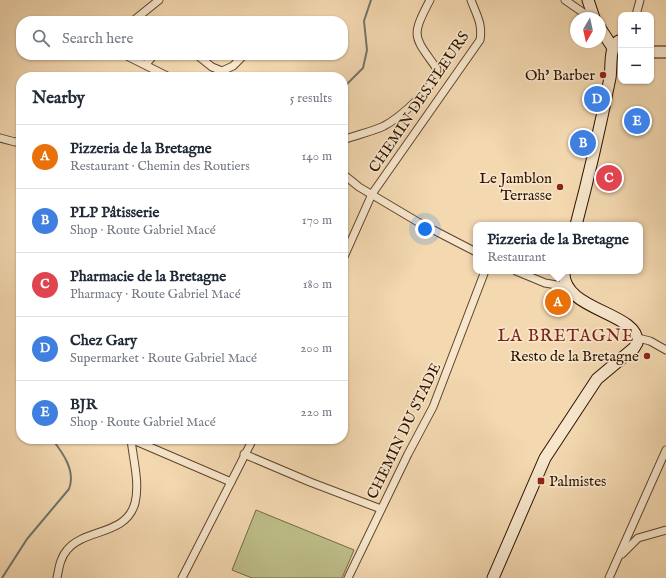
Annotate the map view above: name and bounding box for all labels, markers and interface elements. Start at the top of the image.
north arrow [570,12,606,48]
map controls [618,12,654,84]
button: + [618,12,654,48]
search box [16,16,348,60]
icon: search [30,27,52,49]
street label: CHEMIN DES FLEURS [365,28,473,176]
text: Search here [62,29,133,48]
button: − [618,48,654,84]
place label: Oh' Barber [525,66,595,85]
marker: Oh' Barber [598,70,608,80]
pin: D [584,84,610,114]
text: Nearby [32,88,85,109]
text: 5 results [290,90,332,107]
pin: E [624,106,650,136]
pin: B [570,128,596,158]
text: Pizzeria de la Bretagne [70,139,212,158]
text: A [41,148,49,165]
text: 140 m [302,148,332,165]
text: Restaurant · Chemin des Routiers [70,158,250,175]
pin: C [596,163,622,193]
place label: Le Jamblon Terrasse [479,169,552,205]
marker: Le Jamblon Terrasse [555,182,565,192]
text: PLP Pâtisserie [70,203,159,222]
text: B [41,212,49,229]
text: 170 m [302,212,332,229]
your location [415,219,435,239]
text: Shop · Route Gabriel Macé [70,222,216,239]
popup [473,222,643,274]
text: Pizzeria de la Bretagne [487,230,629,249]
text: Restaurant [487,249,546,266]
text: Pharmacie de la Bretagne [70,267,226,286]
text: C [40,276,50,293]
text: 180 m [303,276,332,293]
text: Pharmacy · Route Gabriel Macé [70,286,241,303]
pin: A [545,287,571,317]
district label: LA BRETAGNE [497,326,635,347]
text: Chez Gary [70,331,137,350]
text: D [40,340,50,357]
text: 200 m [300,340,332,357]
place label: Resto de la Bretagne [510,347,639,366]
text: Supermarket · Route Gabriel Macé [70,350,257,367]
marker: Resto de la Bretagne [642,351,652,361]
street label: CHEMIN DU STADE [363,360,445,502]
text: BJR [70,395,97,414]
text: E [40,404,50,421]
text: 220 m [301,404,332,421]
text: Shop · Route Gabriel Macé [70,414,216,431]
place label: Palmistes [549,472,606,491]
marker: Palmistes [536,476,546,486]

